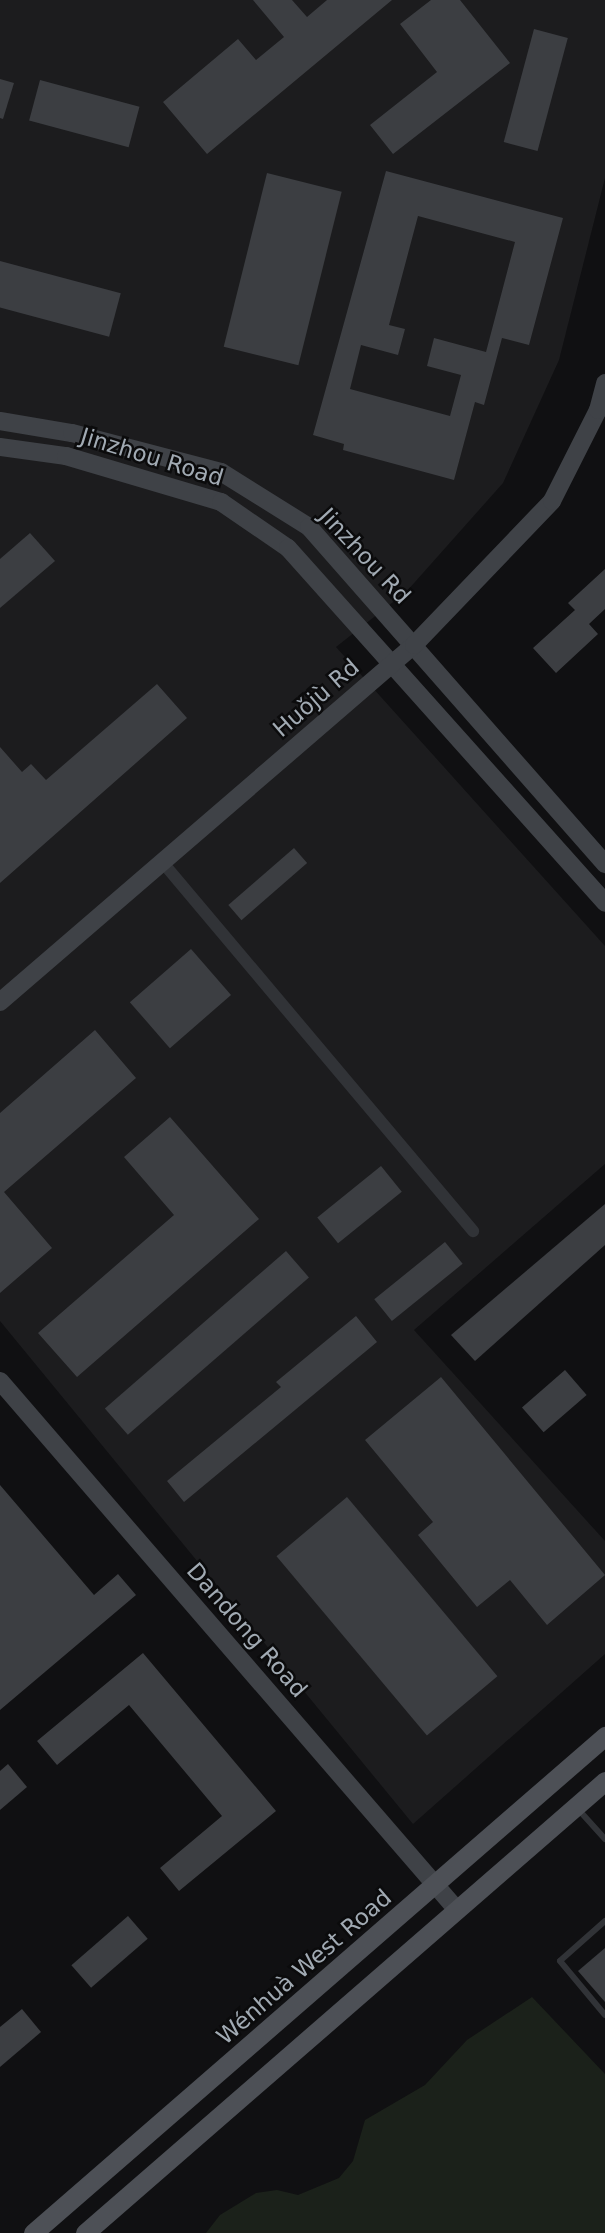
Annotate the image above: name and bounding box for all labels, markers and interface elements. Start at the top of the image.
street label: Jinzhou Road [77,422,227,492]
street label: Jinzhou Rd [314,502,416,610]
street label: Huǒjù Rd [267,653,365,743]
street label: Dandong Road [181,1557,313,1703]
street label: Wénhuà West Road [211,1884,397,2050]

